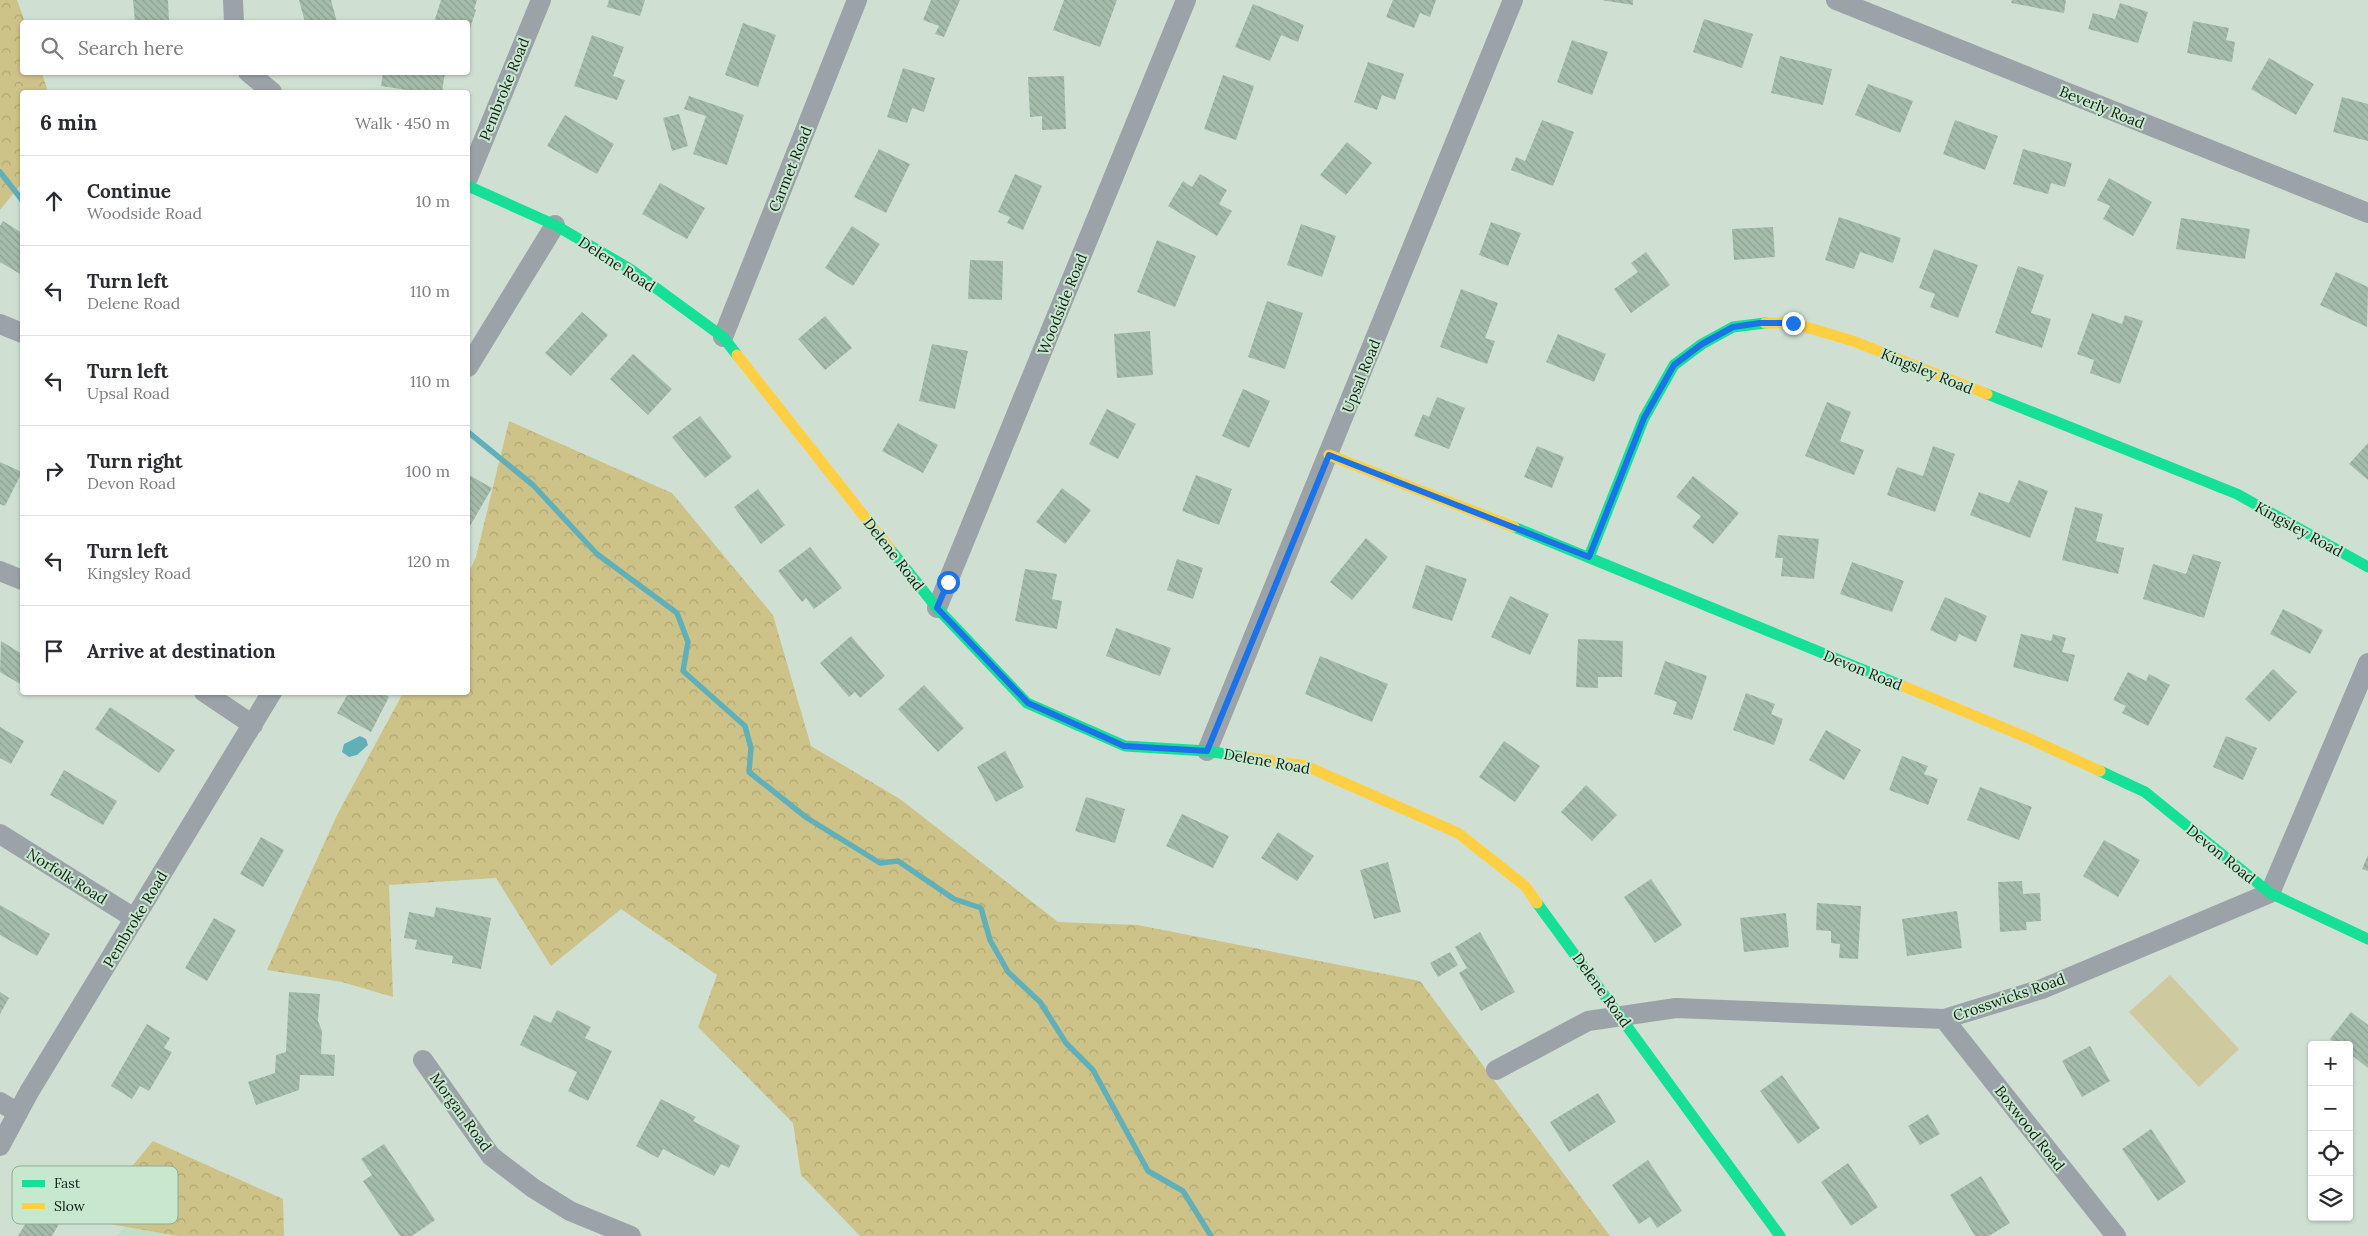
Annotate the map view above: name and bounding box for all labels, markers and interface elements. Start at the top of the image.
search box [20,20,470,75]
icon: search [38,34,66,62]
street label: Pembroke Road [475,35,533,143]
text: Search here [78,36,184,60]
street label: Beverly Road [2057,81,2147,133]
text: 6 min [40,109,97,136]
text: Walk · 450 m [355,113,450,133]
street label: Carmet Road [764,123,816,215]
text: Continue [87,179,171,203]
icon: ahead [40,187,68,215]
text: 10 m [416,191,450,211]
text: Woodside Road [87,203,202,223]
street label: Delene Road [575,232,659,296]
street label: Woodside Road [1033,250,1091,358]
text: Turn left [87,269,168,293]
icon: left [40,277,68,305]
text: 110 m [410,281,450,301]
text: Delene Road [87,293,180,313]
route end [1782,312,1805,335]
street label: Upsal Road [1338,336,1384,416]
street label: Kingsley Road [1878,344,1976,398]
text: Turn left [87,359,168,383]
icon: left [40,367,68,395]
text: 110 m [410,371,450,391]
text: Upsal Road [87,383,170,403]
text: Turn right [87,449,183,473]
icon: right [40,457,68,485]
text: 100 m [406,461,450,481]
text: Devon Road [87,473,176,493]
street label: Kingsley Road [2252,497,2346,561]
street label: Delene Road [860,514,928,594]
text: Turn left [87,539,168,563]
icon: left [40,547,68,575]
text: 120 m [407,551,450,571]
text: Kingsley Road [87,563,191,583]
route start [937,571,960,594]
icon: arrive [40,637,68,665]
text: Arrive at destination [87,639,276,663]
street label: Devon Road [1821,646,1905,694]
street label: Delene Road [1222,744,1312,778]
street label: Devon Road [2183,820,2259,888]
street label: Norfolk Road [23,844,111,908]
street label: Pembroke Road [99,867,171,971]
street label: Delene Road [1569,949,1635,1031]
street label: Crosswicks Road [1950,969,2068,1025]
map controls [2308,1041,2353,1221]
button: + [2308,1041,2353,1086]
street label: Morgan Road [426,1069,496,1155]
street label: Boxwood Road [1991,1082,2069,1174]
button: − [2308,1086,2353,1131]
button: locate [2308,1131,2353,1176]
legend [12,1166,178,1224]
text: Fast [54,1174,81,1192]
button: layers [2308,1176,2353,1221]
text: Slow [54,1197,86,1215]

